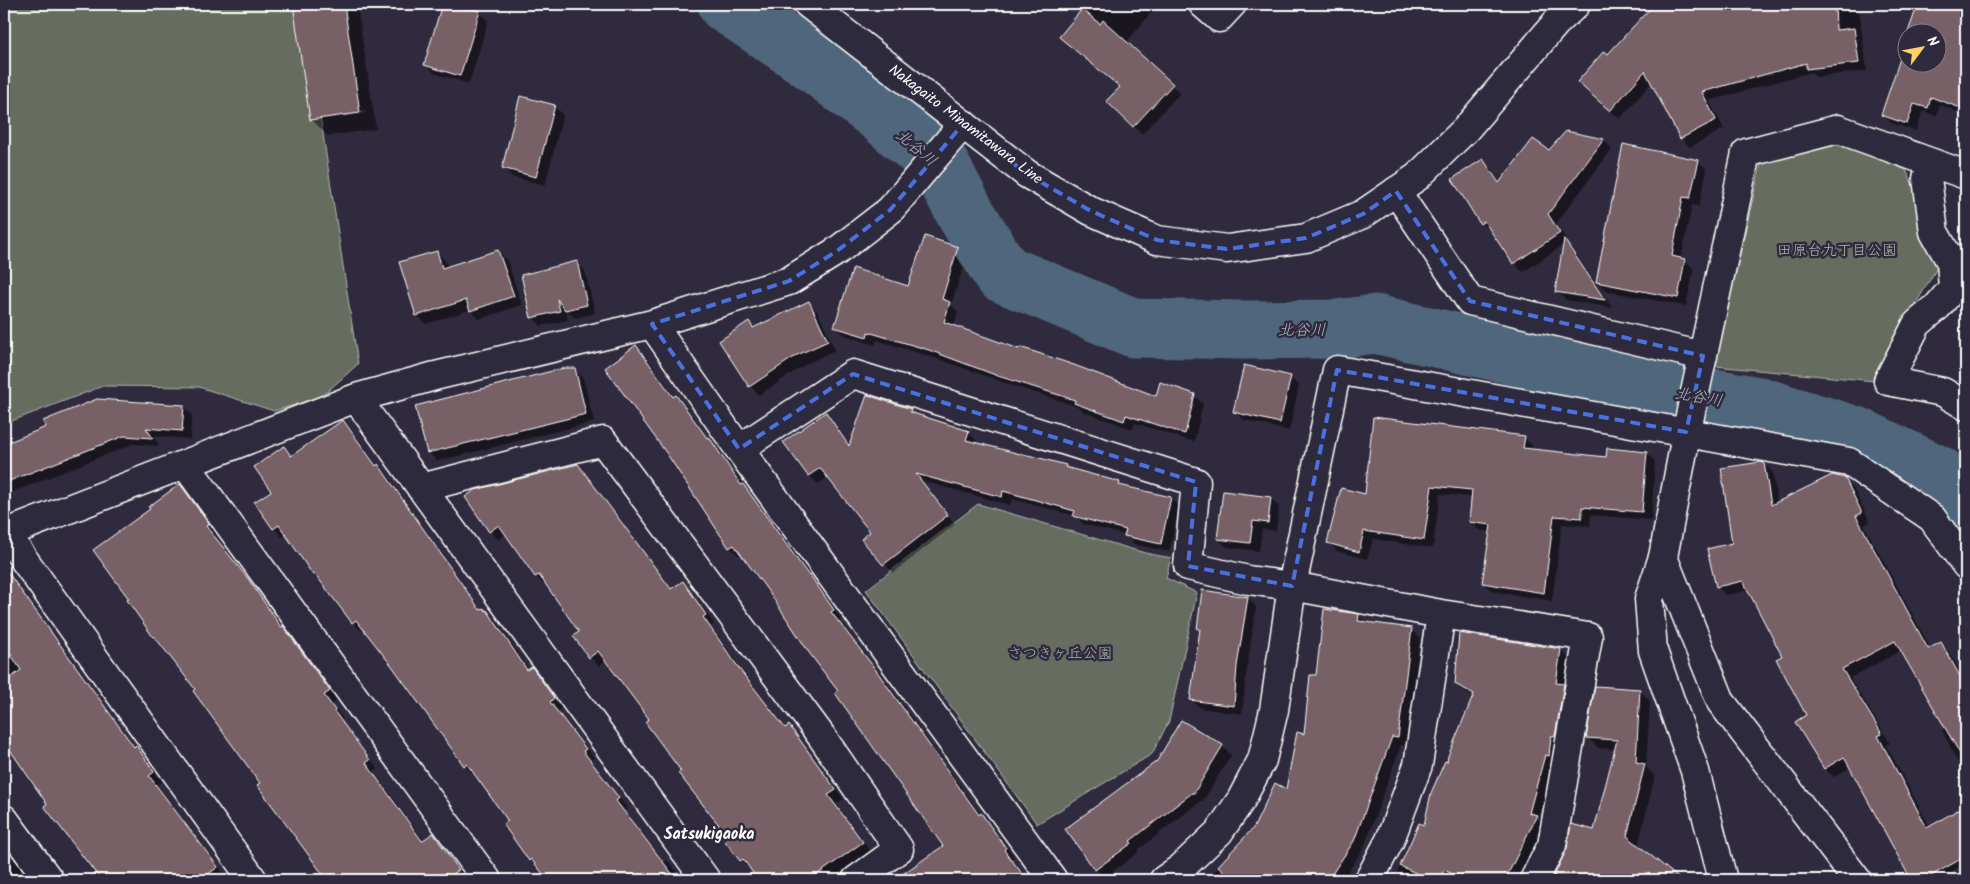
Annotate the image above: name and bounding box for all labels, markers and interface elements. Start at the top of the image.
north arrow [1898,22,1948,72]
text: N [1921,32,1944,51]
street label: Nakagaito Minamitawara Line [883,59,1048,191]
water label: 北谷川 [890,123,942,173]
park label: 田原台九丁目公園 [1777,239,1897,263]
water label: 北谷川 [1278,318,1326,343]
water label: 北谷川 [1673,381,1725,414]
park label: さつきヶ丘公園 [1007,642,1113,666]
district label: Satsukigaoka [664,822,754,847]

